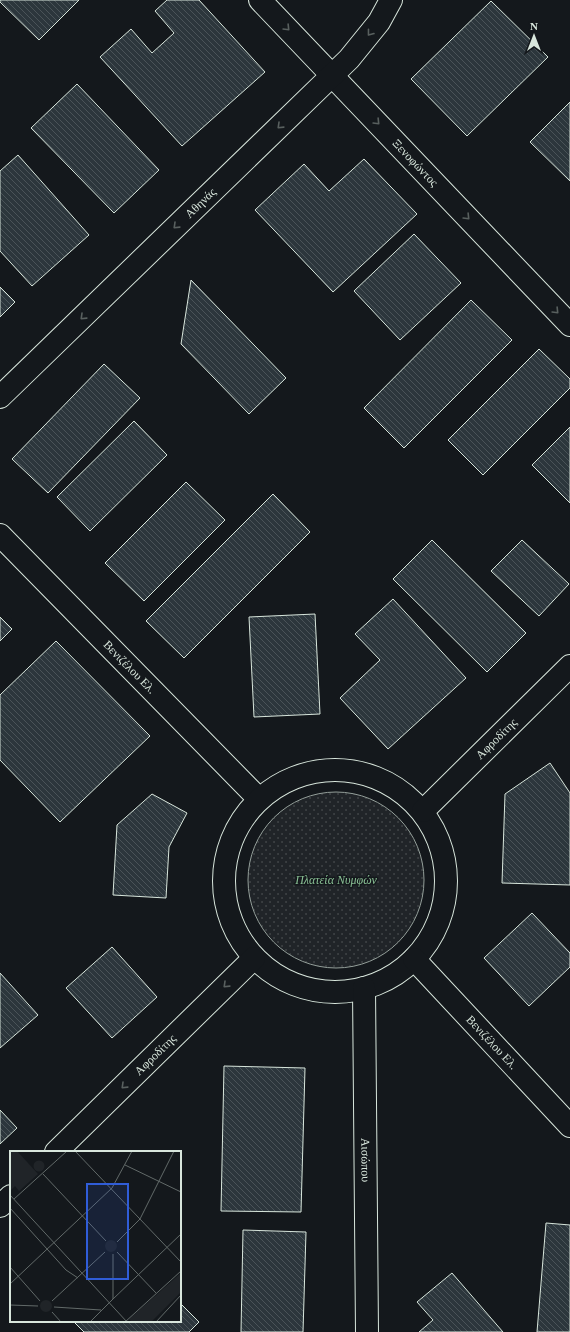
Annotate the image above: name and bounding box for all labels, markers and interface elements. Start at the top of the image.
north arrow [514,16,554,56]
text: N [530,20,538,32]
one-way arrow [283,23,290,31]
one-way arrow [368,28,375,35]
one-way arrow [372,117,380,125]
one-way arrow [277,121,285,129]
street label: Ξενοφώντος [389,136,441,190]
street label: Αθηνάς [182,185,219,221]
one-way arrow [462,212,469,219]
one-way arrow [173,221,181,229]
one-way arrow [551,306,559,314]
one-way arrow [80,312,88,319]
street label: Βενιζέλου Ελ. [101,638,159,696]
street label: Αφροδίτης [473,715,520,762]
park label: Πλατεία Νυμφών [294,873,378,887]
one-way arrow [224,980,231,987]
street label: Βενιζέλου Ελ. [463,1012,520,1072]
street label: Αφροδίτης [132,1031,179,1078]
one-way arrow [121,1081,129,1089]
street label: Αισώπου [358,1138,373,1182]
inset map [10,1151,181,1322]

